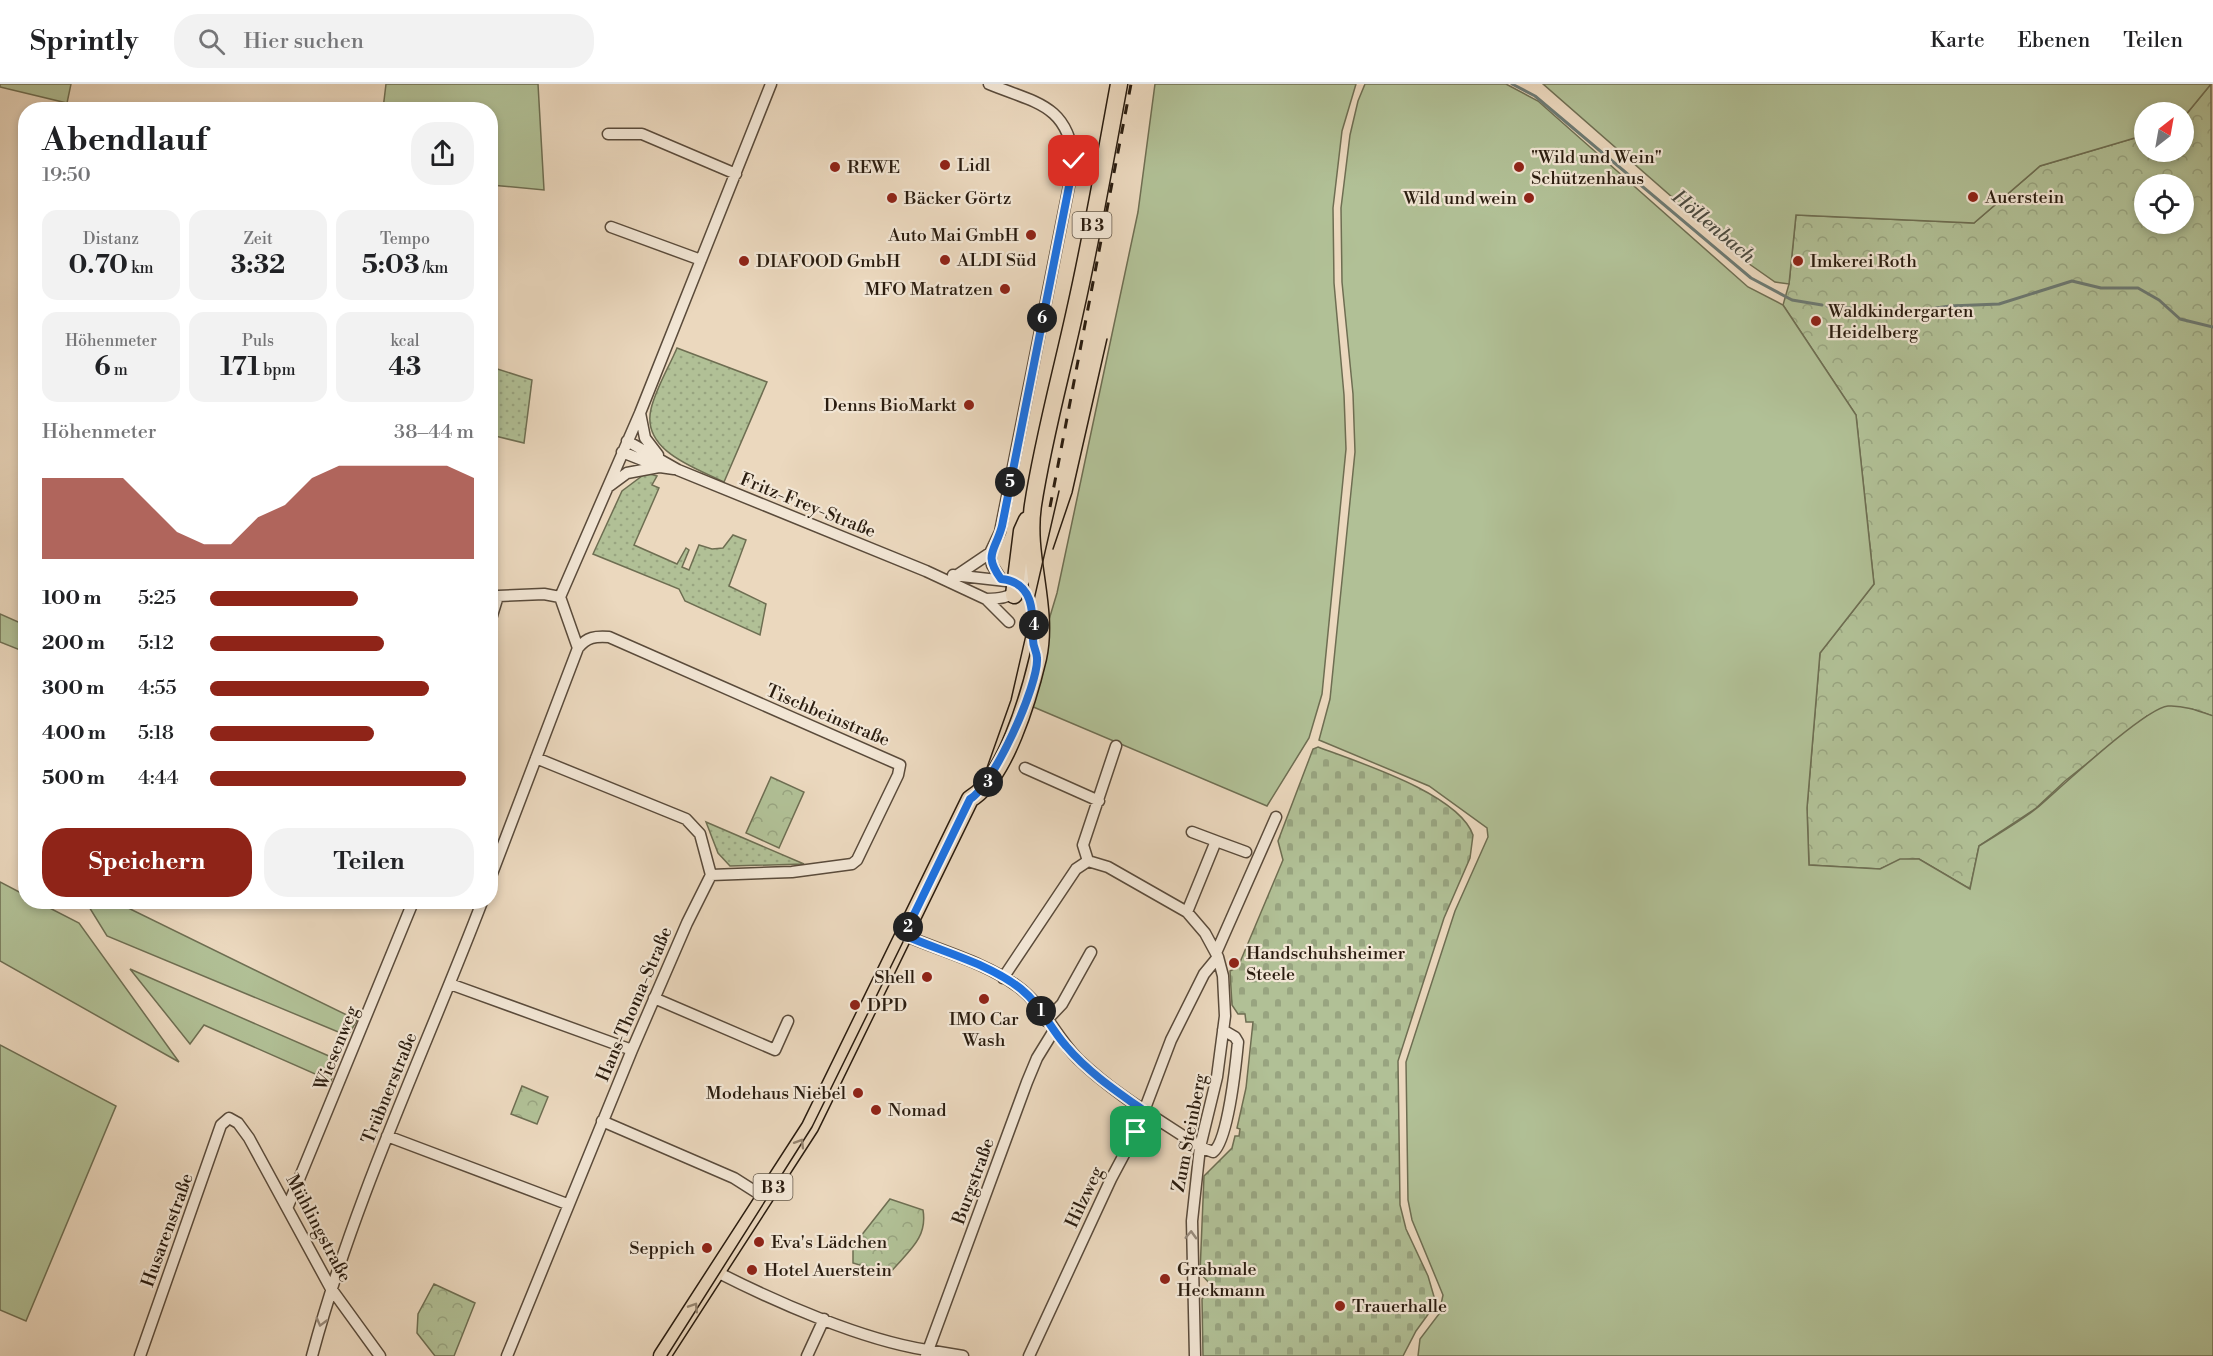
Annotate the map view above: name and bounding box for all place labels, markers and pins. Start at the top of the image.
pin [1048,135,1099,186]
place label: "Wild und Wein" Schützenhaus [1531,146,1662,190]
place label: Lidl [957,154,991,177]
place label: REWE [847,156,900,179]
marker: Lidl [938,158,952,172]
marker: REWE [828,160,842,174]
marker: "Wild und Wein" Schützenhaus [1512,160,1526,174]
place label: Auerstein [1984,186,2065,209]
place label: Bäcker Görtz [903,187,1011,210]
place label: Wild und wein [1402,187,1517,210]
marker: Auerstein [1966,190,1980,204]
marker: Bäcker Görtz [885,191,899,205]
marker: Wild und wein [1522,191,1536,205]
place label: Auto Mai GmbH [887,224,1020,247]
marker: Auto Mai GmbH [1024,228,1038,242]
place label: ALDI Süd [956,249,1037,272]
place label: DIAFOOD GmbH [756,250,901,273]
place label: Imkerei Roth [1810,250,1917,273]
marker: ALDI Süd [938,253,952,267]
marker: DIAFOOD GmbH [737,254,751,268]
marker: Imkerei Roth [1791,254,1805,268]
place label: MFO Matratzen [864,278,993,301]
marker: MFO Matratzen [998,282,1012,296]
place label: Waldkindergarten Heidelberg [1827,300,1974,344]
pin: 6 [1027,303,1057,333]
marker: Waldkindergarten Heidelberg [1809,314,1823,328]
place label: Denns BioMarkt [824,394,958,417]
marker: Denns BioMarkt [962,398,976,412]
pin: 5 [995,467,1025,497]
pin: 4 [1019,610,1049,640]
pin: 3 [973,767,1003,797]
pin: 2 [893,912,923,942]
place label: Handschuhsheimer Steele [1246,942,1406,986]
marker: Handschuhsheimer Steele [1227,956,1241,970]
place label: Shell [874,966,916,989]
marker: Shell [920,970,934,984]
marker: IMO Car Wash [977,992,991,1006]
place label: DPD [867,994,907,1017]
pin: 1 [1026,996,1056,1026]
marker: DPD [848,998,862,1012]
place label: IMO Car Wash [949,1008,1019,1052]
place label: Modehaus Niebel [706,1082,847,1105]
marker: Modehaus Niebel [851,1086,865,1100]
place label: Nomad [888,1099,947,1122]
marker: Nomad [869,1103,883,1117]
pin [1110,1106,1161,1157]
place label: Eva's Lädchen [771,1231,887,1254]
marker: Eva's Lädchen [752,1235,766,1249]
place label: Seppich [629,1237,695,1260]
marker: Seppich [700,1241,714,1255]
place label: Grabmale Heckmann [1177,1258,1266,1302]
place label: Hotel Auerstein [764,1259,892,1282]
marker: Hotel Auerstein [745,1263,759,1277]
marker: Grabmale Heckmann [1158,1272,1172,1286]
place label: Trauerhalle [1352,1295,1447,1318]
marker: Trauerhalle [1333,1299,1347,1313]

